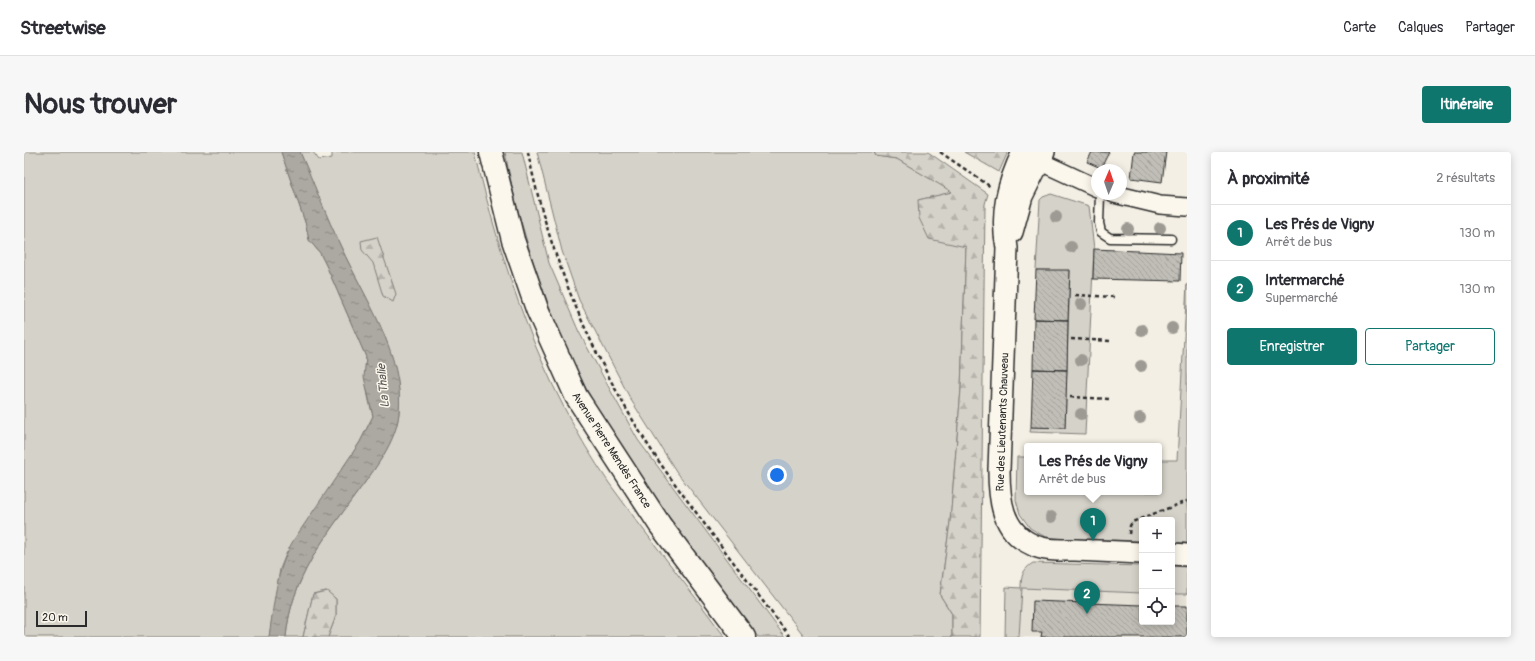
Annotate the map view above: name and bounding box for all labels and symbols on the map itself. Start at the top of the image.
north arrow [1091,164,1127,200]
street label: Rue des Lieutenants Chauveau [994,352,1011,492]
water label: La Thalie [374,362,393,408]
street label: Avenue Pierre Mendès France [569,390,654,511]
your location [767,465,787,485]
pin: 1 [1080,508,1106,541]
pin: 2 [1074,581,1100,614]
scale bar [36,609,87,628]

